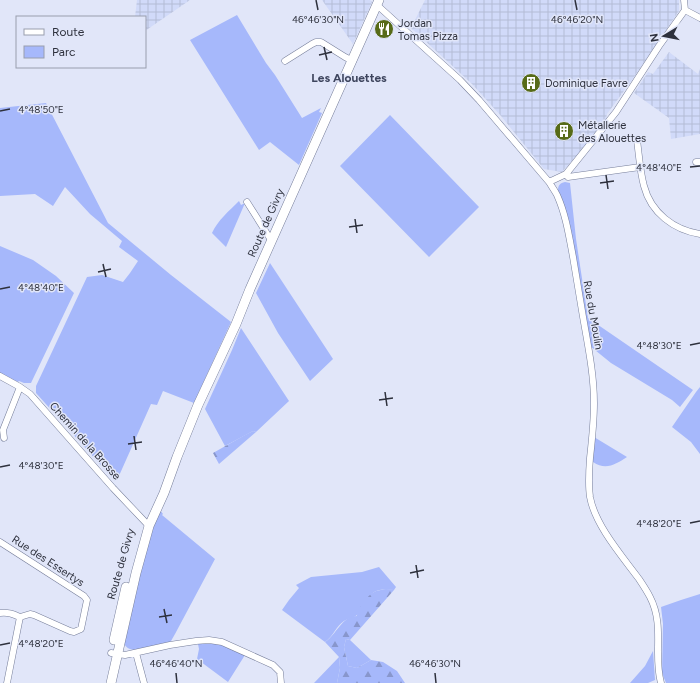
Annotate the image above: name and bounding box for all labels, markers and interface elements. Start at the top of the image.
text: 46°46'30"N [292,13,344,26]
text: 46°46'20"N [551,13,603,26]
legend [16,16,146,68]
north arrow [644,16,684,56]
place label: Jordan Tomas Pizza [398,17,458,43]
restaurant icon: Jordan Tomas Pizza [373,18,395,40]
text: Route [52,25,85,39]
text: N [648,32,662,43]
text: Parc [52,45,76,59]
district label: Les Alouettes [311,71,387,85]
building icon: Dominique Favre [520,72,542,94]
place label: Dominique Favre [545,77,628,90]
text: 4°48'50"E [18,103,64,116]
place label: Métallerie des Alouettes [578,119,646,145]
building icon: Métallerie des Alouettes [553,120,575,142]
text: 4°48'40"E [636,161,682,174]
street label: Route de Givry [245,187,287,259]
street label: Rue du Moulin [581,279,605,351]
text: 4°48'40"E [18,281,64,294]
text: 4°48'30"E [636,339,682,352]
street label: Chemin de la Brosse [47,400,123,482]
text: 4°48'30"E [18,459,64,472]
text: 4°48'20"E [636,517,682,530]
street label: Route de Givry [105,527,137,601]
street label: Rue des Essertys [9,533,87,589]
text: 4°48'20"E [18,637,64,650]
text: 46°46'40"N [150,657,203,670]
text: 46°46'30"N [409,657,461,670]

